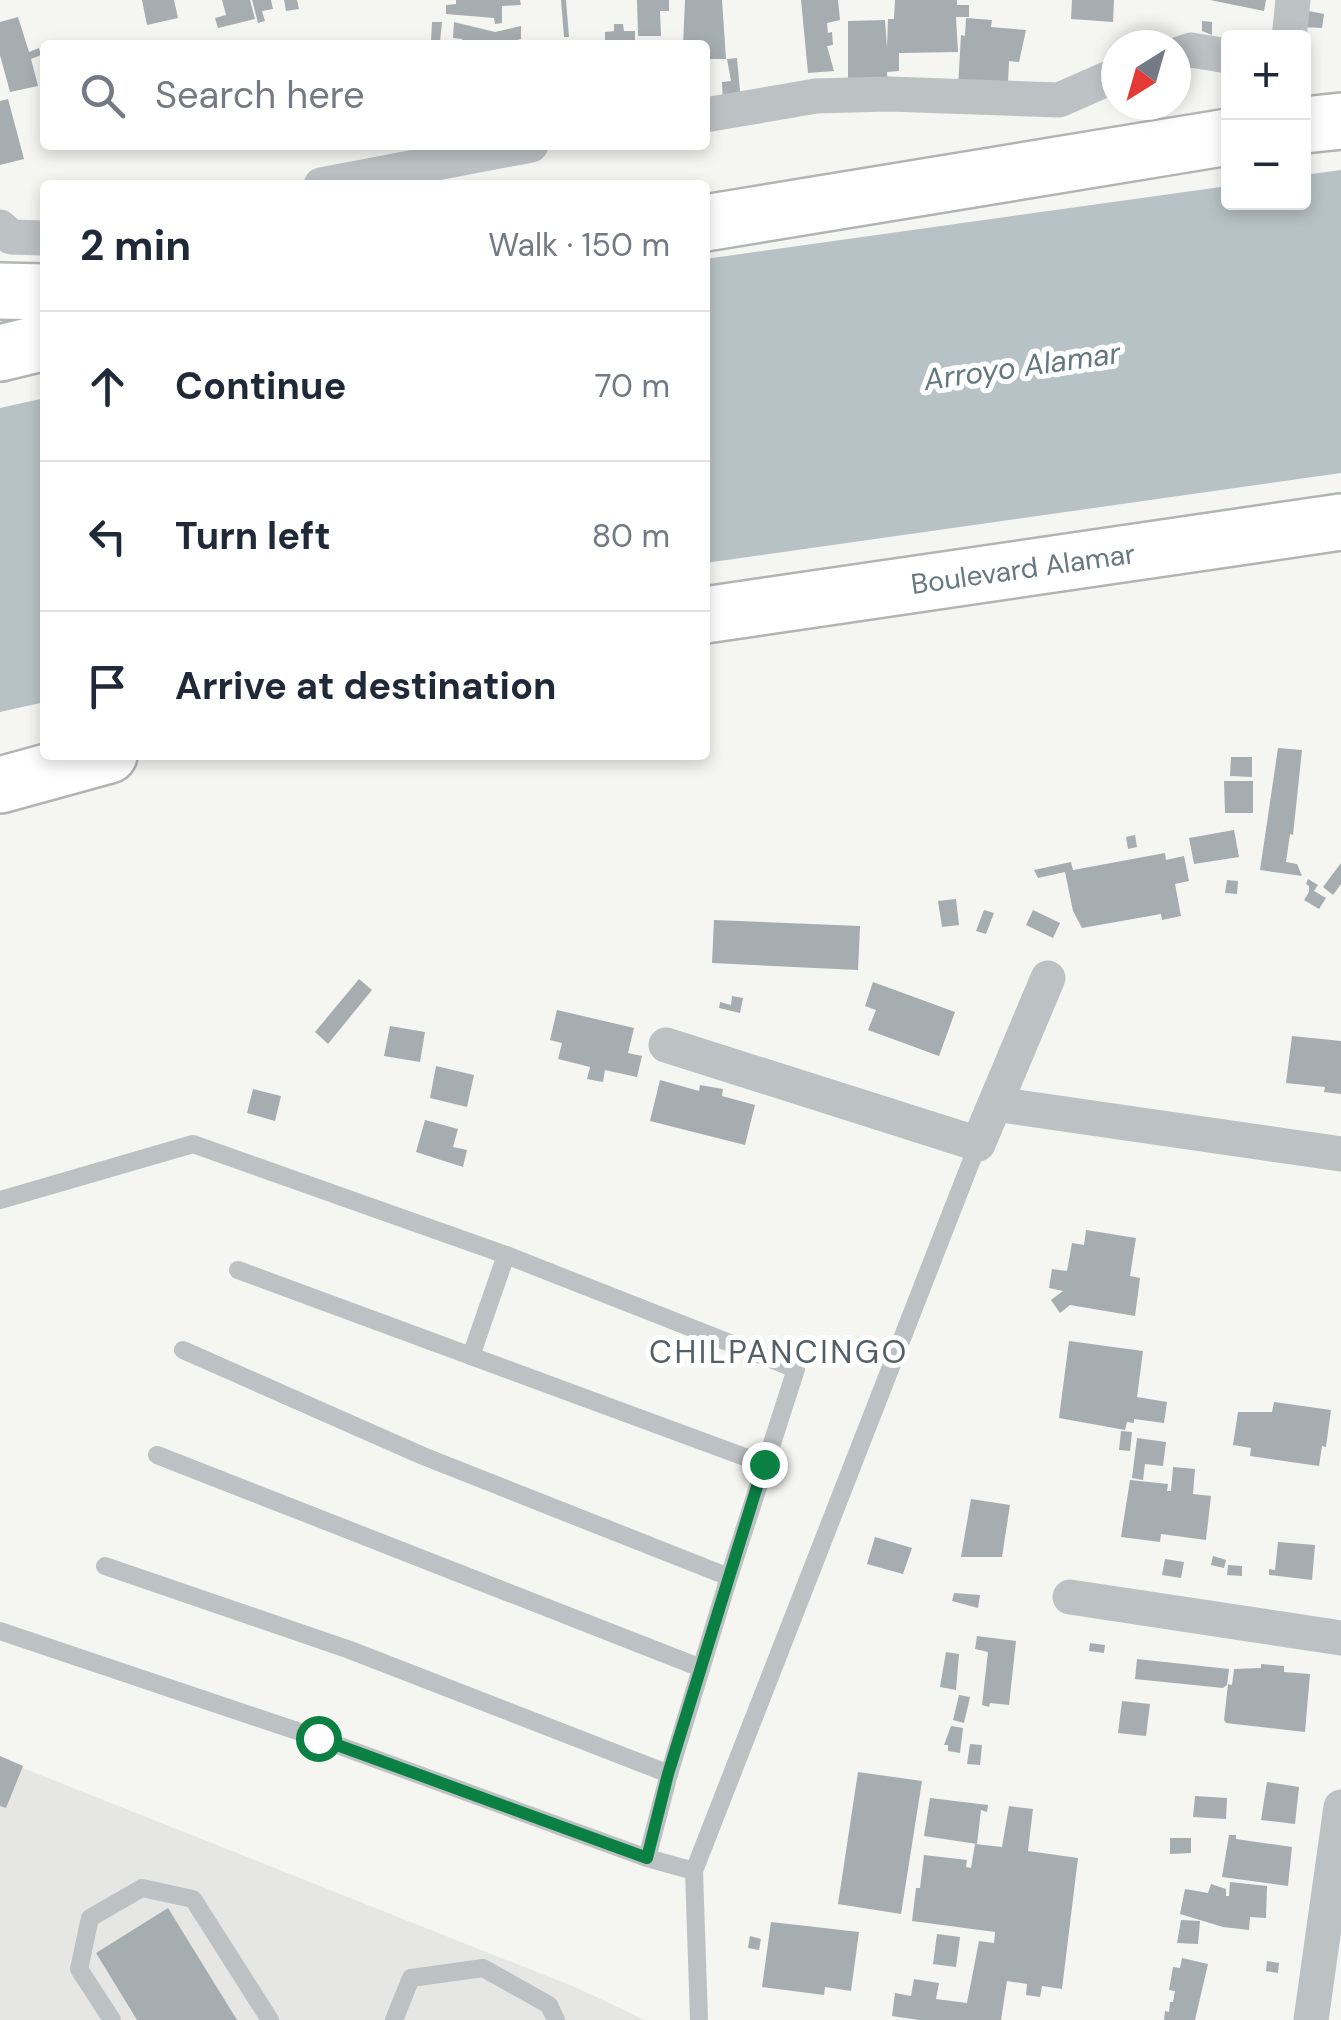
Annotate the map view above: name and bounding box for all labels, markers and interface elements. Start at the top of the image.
north arrow [1101,30,1191,120]
map controls [1221,30,1311,210]
button: + [1221,30,1311,120]
search box [40,40,710,150]
icon: search [75,68,130,123]
text: Search here [155,70,365,120]
button: − [1221,120,1311,210]
text: 2 min [80,218,191,273]
text: Walk · 150 m [488,224,670,266]
water label: Arroyo Alamar [920,333,1124,399]
icon: ahead [80,359,135,414]
text: Continue [175,361,346,411]
text: 70 m [594,365,670,407]
icon: left [80,509,135,564]
text: Turn left [175,511,331,561]
text: 80 m [592,515,670,557]
street label: Boulevard Alamar [909,535,1137,603]
icon: arrive [80,659,135,714]
text: Arrive at destination [175,661,557,711]
district label: CHILPANCINGO [649,1331,909,1373]
route end [742,1442,788,1488]
route start [296,1716,342,1762]

